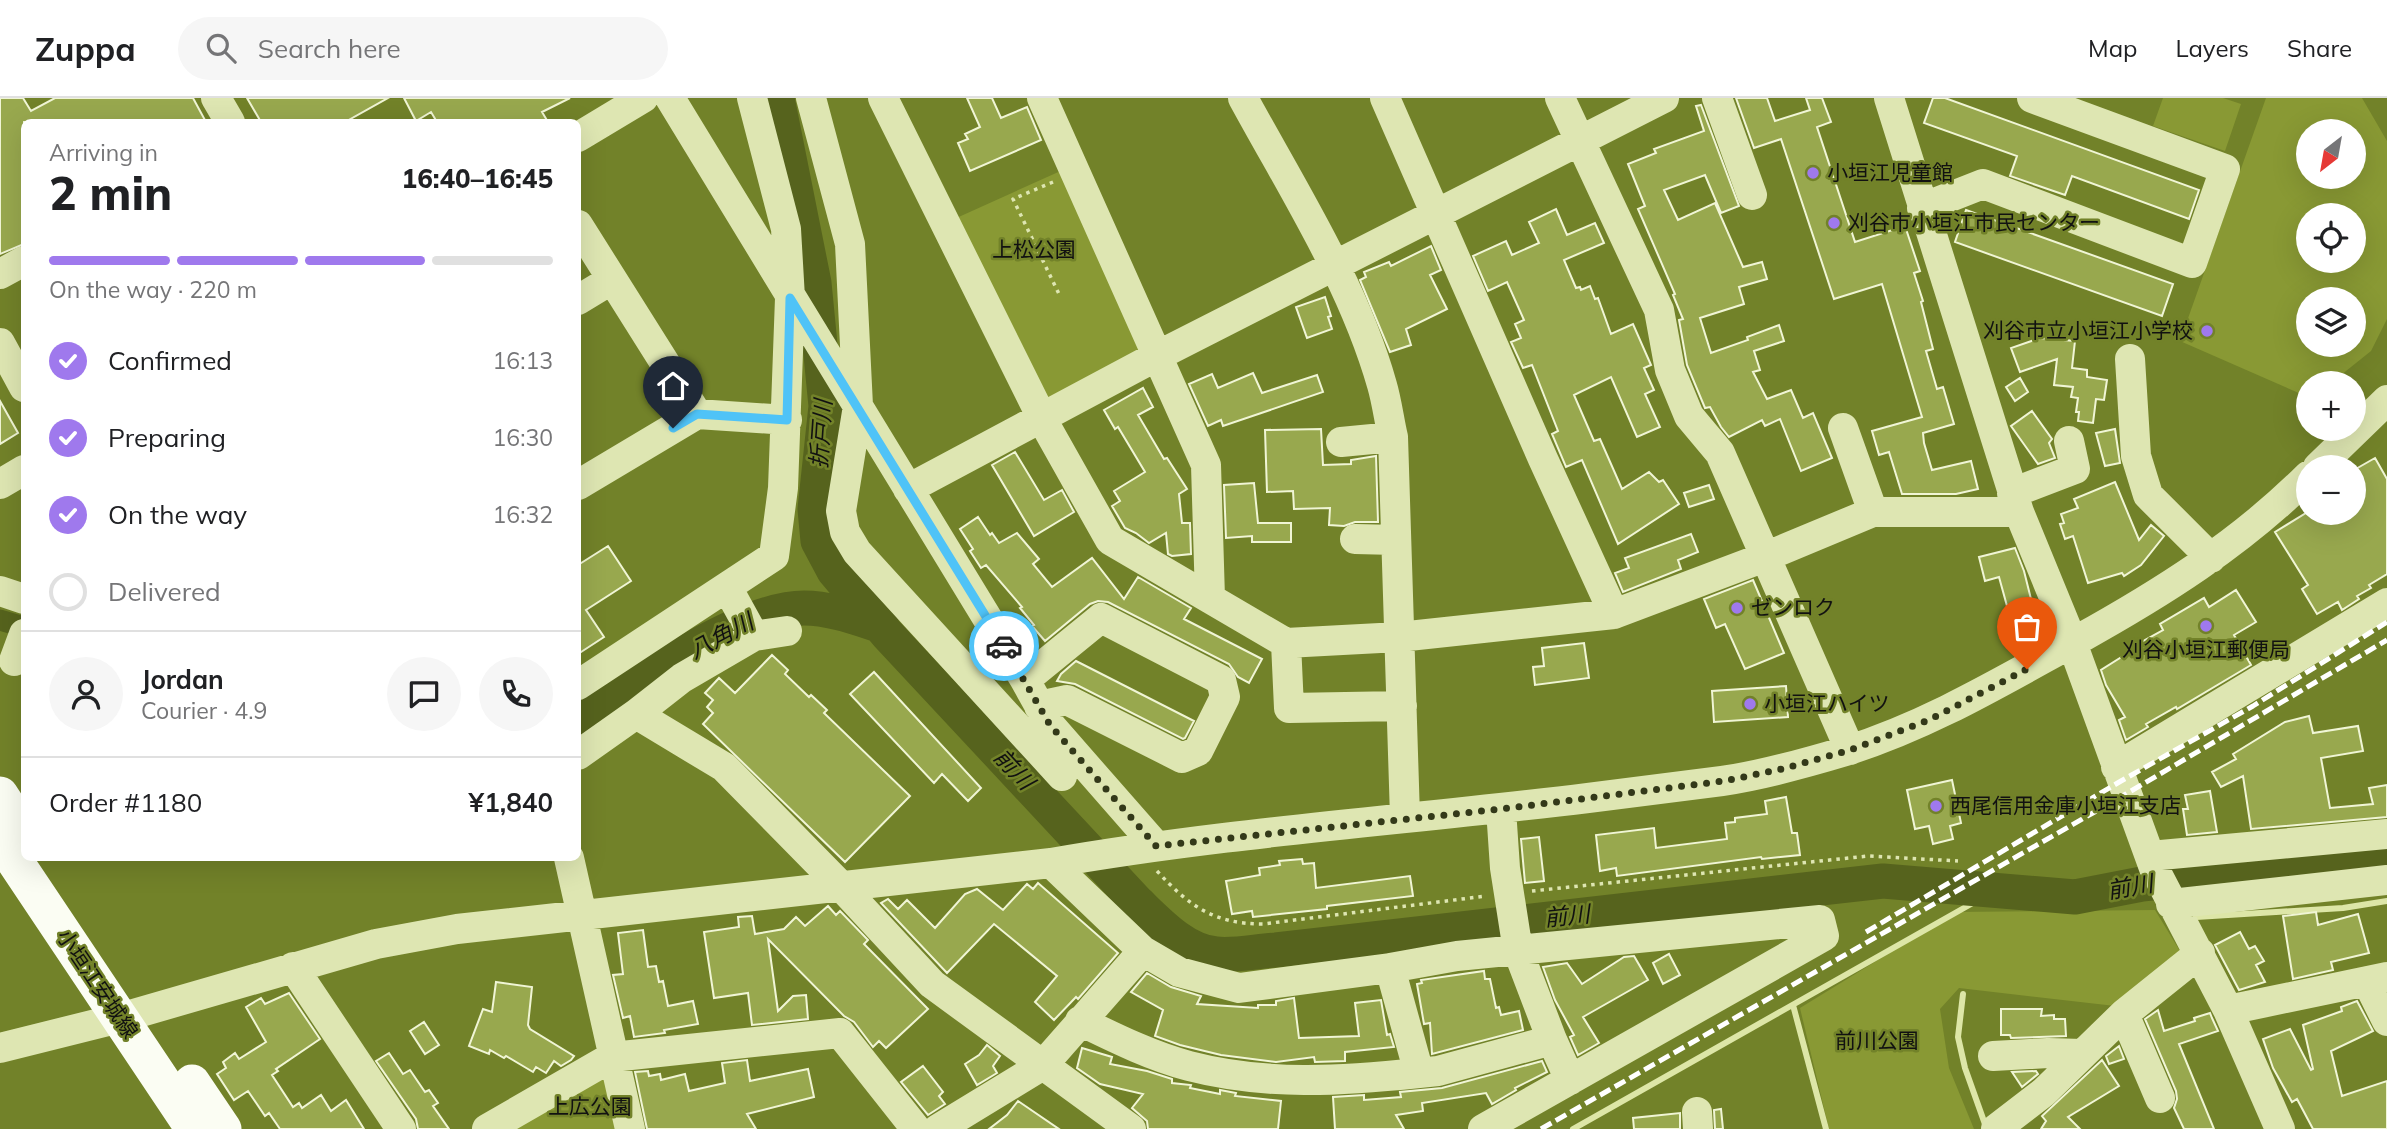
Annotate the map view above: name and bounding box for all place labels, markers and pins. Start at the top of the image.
place label: 小垣江児童館 [1827,159,1953,185]
marker: 小垣江児童館 [1805,165,1821,181]
place label: 刈谷市小垣江市民センター [1848,209,2100,235]
marker: 刈谷市小垣江市民センター [1826,215,1842,231]
place label: 刈谷市立小垣江小学校 [1983,317,2193,343]
marker: 刈谷市立小垣江小学校 [2199,323,2215,339]
pin [643,356,703,428]
place label: ゼンロク [1751,594,1835,620]
pin [1997,597,2057,669]
marker: ゼンロク [1729,600,1745,616]
marker: 刈谷小垣江郵便局 [2198,618,2214,634]
place label: 刈谷小垣江郵便局 [2122,636,2290,662]
place label: 小垣江ハイツ [1764,690,1890,716]
marker: 小垣江ハイツ [1742,696,1758,712]
place label: 西尾信用金庫小垣江支店 [1950,792,2181,818]
marker: 西尾信用金庫小垣江支店 [1928,798,1944,814]

